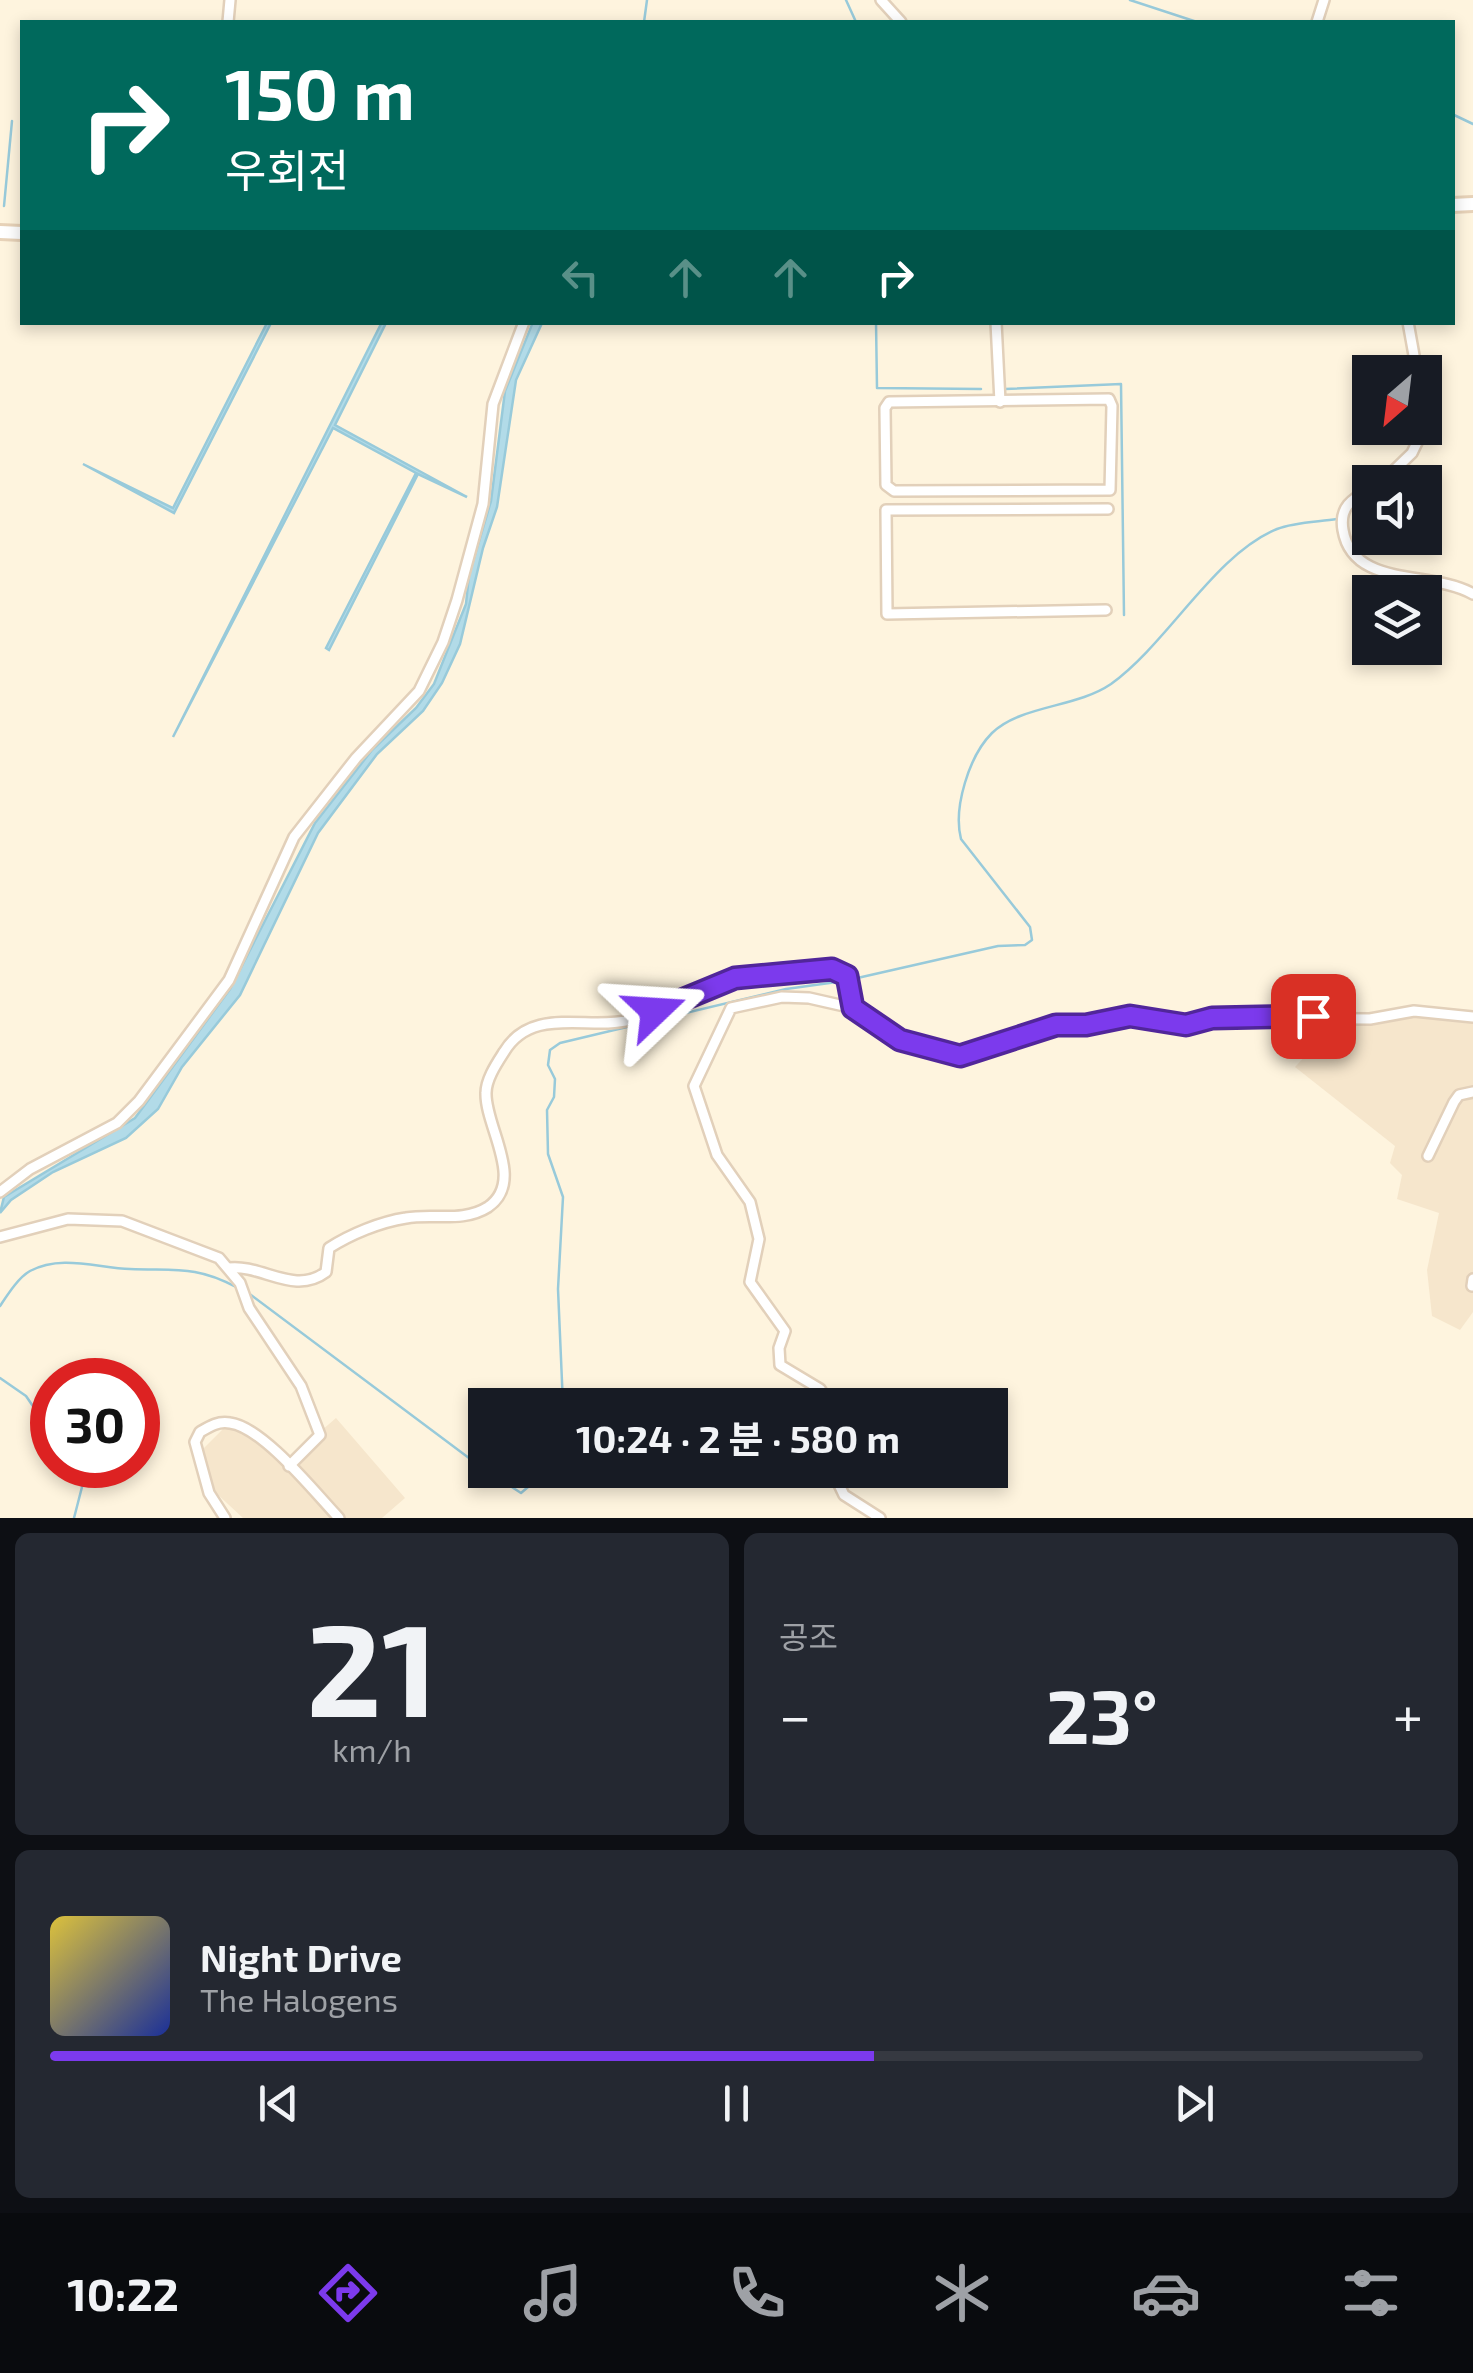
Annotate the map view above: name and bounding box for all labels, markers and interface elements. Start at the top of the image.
text: 150 m [225,50,415,134]
icon: right [60,60,190,190]
text: 우회전 [225,142,349,196]
icon: left [553,250,608,305]
icon: ahead [658,250,713,305]
icon: ahead [763,250,818,305]
icon: right [868,250,923,305]
north arrow [1352,355,1442,445]
map controls [1352,355,1442,665]
button: sound [1352,465,1442,555]
button: layers [1352,575,1442,665]
position arrow [603,959,707,1063]
pin [1271,974,1356,1059]
icon: arrive [1286,989,1341,1044]
speed limit sign: 30 [30,1358,160,1488]
text: 10:24 · 2 분 · 580 m [576,1415,900,1461]
text: 21 [306,1587,438,1743]
text: 공조 [779,1617,838,1655]
text: 23° [1046,1669,1158,1759]
text: − [779,1681,811,1747]
text: + [1393,1681,1423,1747]
text: km/h [332,1730,412,1768]
text: Night Drive [200,1934,402,1980]
text: The Halogens [200,1980,398,2018]
icon: previous [251,2076,306,2131]
icon: pause [709,2076,764,2131]
icon: next [1167,2076,1222,2131]
icon: directions [313,2258,383,2328]
icon: music [518,2258,588,2328]
icon: phone [722,2258,792,2328]
icon: climate [927,2258,997,2328]
icon: car [1131,2258,1201,2328]
icon: filters [1336,2258,1406,2328]
text: 10:22 [67,2266,179,2320]

